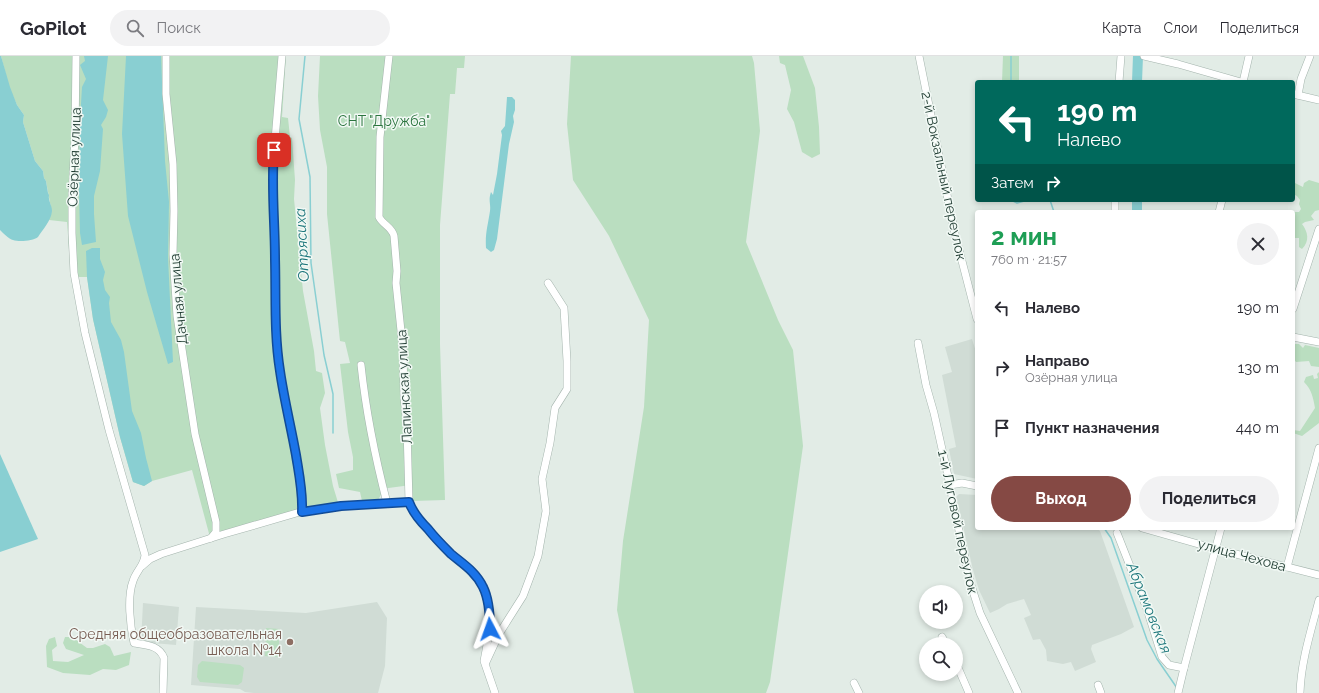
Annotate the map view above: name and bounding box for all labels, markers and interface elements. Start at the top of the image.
search box [110,10,390,46]
text: GoPilot [20,17,86,39]
icon: search [124,17,146,39]
text: Поиск [156,19,201,37]
text: Карта [1102,20,1141,36]
text: Слои [1163,20,1198,36]
text: Поделиться [1220,20,1299,36]
street label: 2-й Вокзальный переулок [918,90,970,262]
text: 190 m [1057,95,1137,128]
icon: left [991,96,1043,148]
street label: Озёрная улица [64,107,84,207]
park label: СНТ "Дружба" [338,113,430,129]
text: Налево [1057,129,1121,150]
pin [257,133,291,167]
icon: arrive [263,139,285,161]
icon: right [1042,172,1064,194]
text: Затем [991,174,1034,192]
water label: Отрясиха [291,207,313,283]
text: 2 мин [991,222,1057,251]
button: close [1237,223,1279,265]
text: 760 m · 21:57 [991,252,1067,267]
street label: Дачная улица [166,253,190,345]
icon: left [991,297,1013,319]
text: Налево [1025,299,1080,317]
text: 190 m [1237,299,1279,317]
street label: Лапинская улица [393,329,415,445]
text: Направо [1025,352,1089,370]
icon: right [991,357,1013,379]
text: 130 m [1238,359,1279,377]
text: Озёрная улица [1025,370,1118,385]
icon: arrive [991,417,1013,439]
text: Пункт назначения [1025,419,1159,437]
text: 440 m [1236,419,1279,437]
street label: 1-й Луговой переулок [935,448,981,596]
button: Выход [991,476,1131,522]
button: Поделиться [1139,476,1279,522]
street label: улица Чехова [1196,536,1288,574]
water label: Абрамовская [1122,559,1175,656]
map controls [919,585,963,681]
button: sound [919,585,963,629]
position arrow [469,608,511,650]
place label: Средняя общеобразовательная школа №14 [69,626,282,658]
marker: Средняя общеобразовательная школа №14 [285,637,295,647]
button: search [919,637,963,681]

